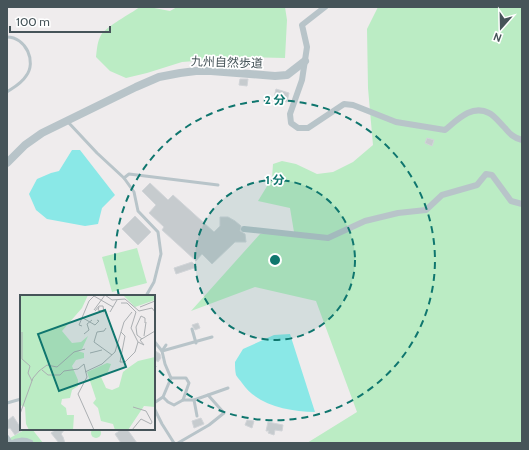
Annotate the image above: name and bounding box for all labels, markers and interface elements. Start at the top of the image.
scale bar [10,8,110,34]
north arrow [481,8,521,48]
text: 100 m [16,14,50,29]
text: N [492,29,504,45]
street label: 九州自然歩道 [191,53,263,71]
text: 2 分 [264,92,286,107]
text: 1 分 [265,172,285,187]
centre of rings [268,253,282,267]
inset map [20,295,155,430]

